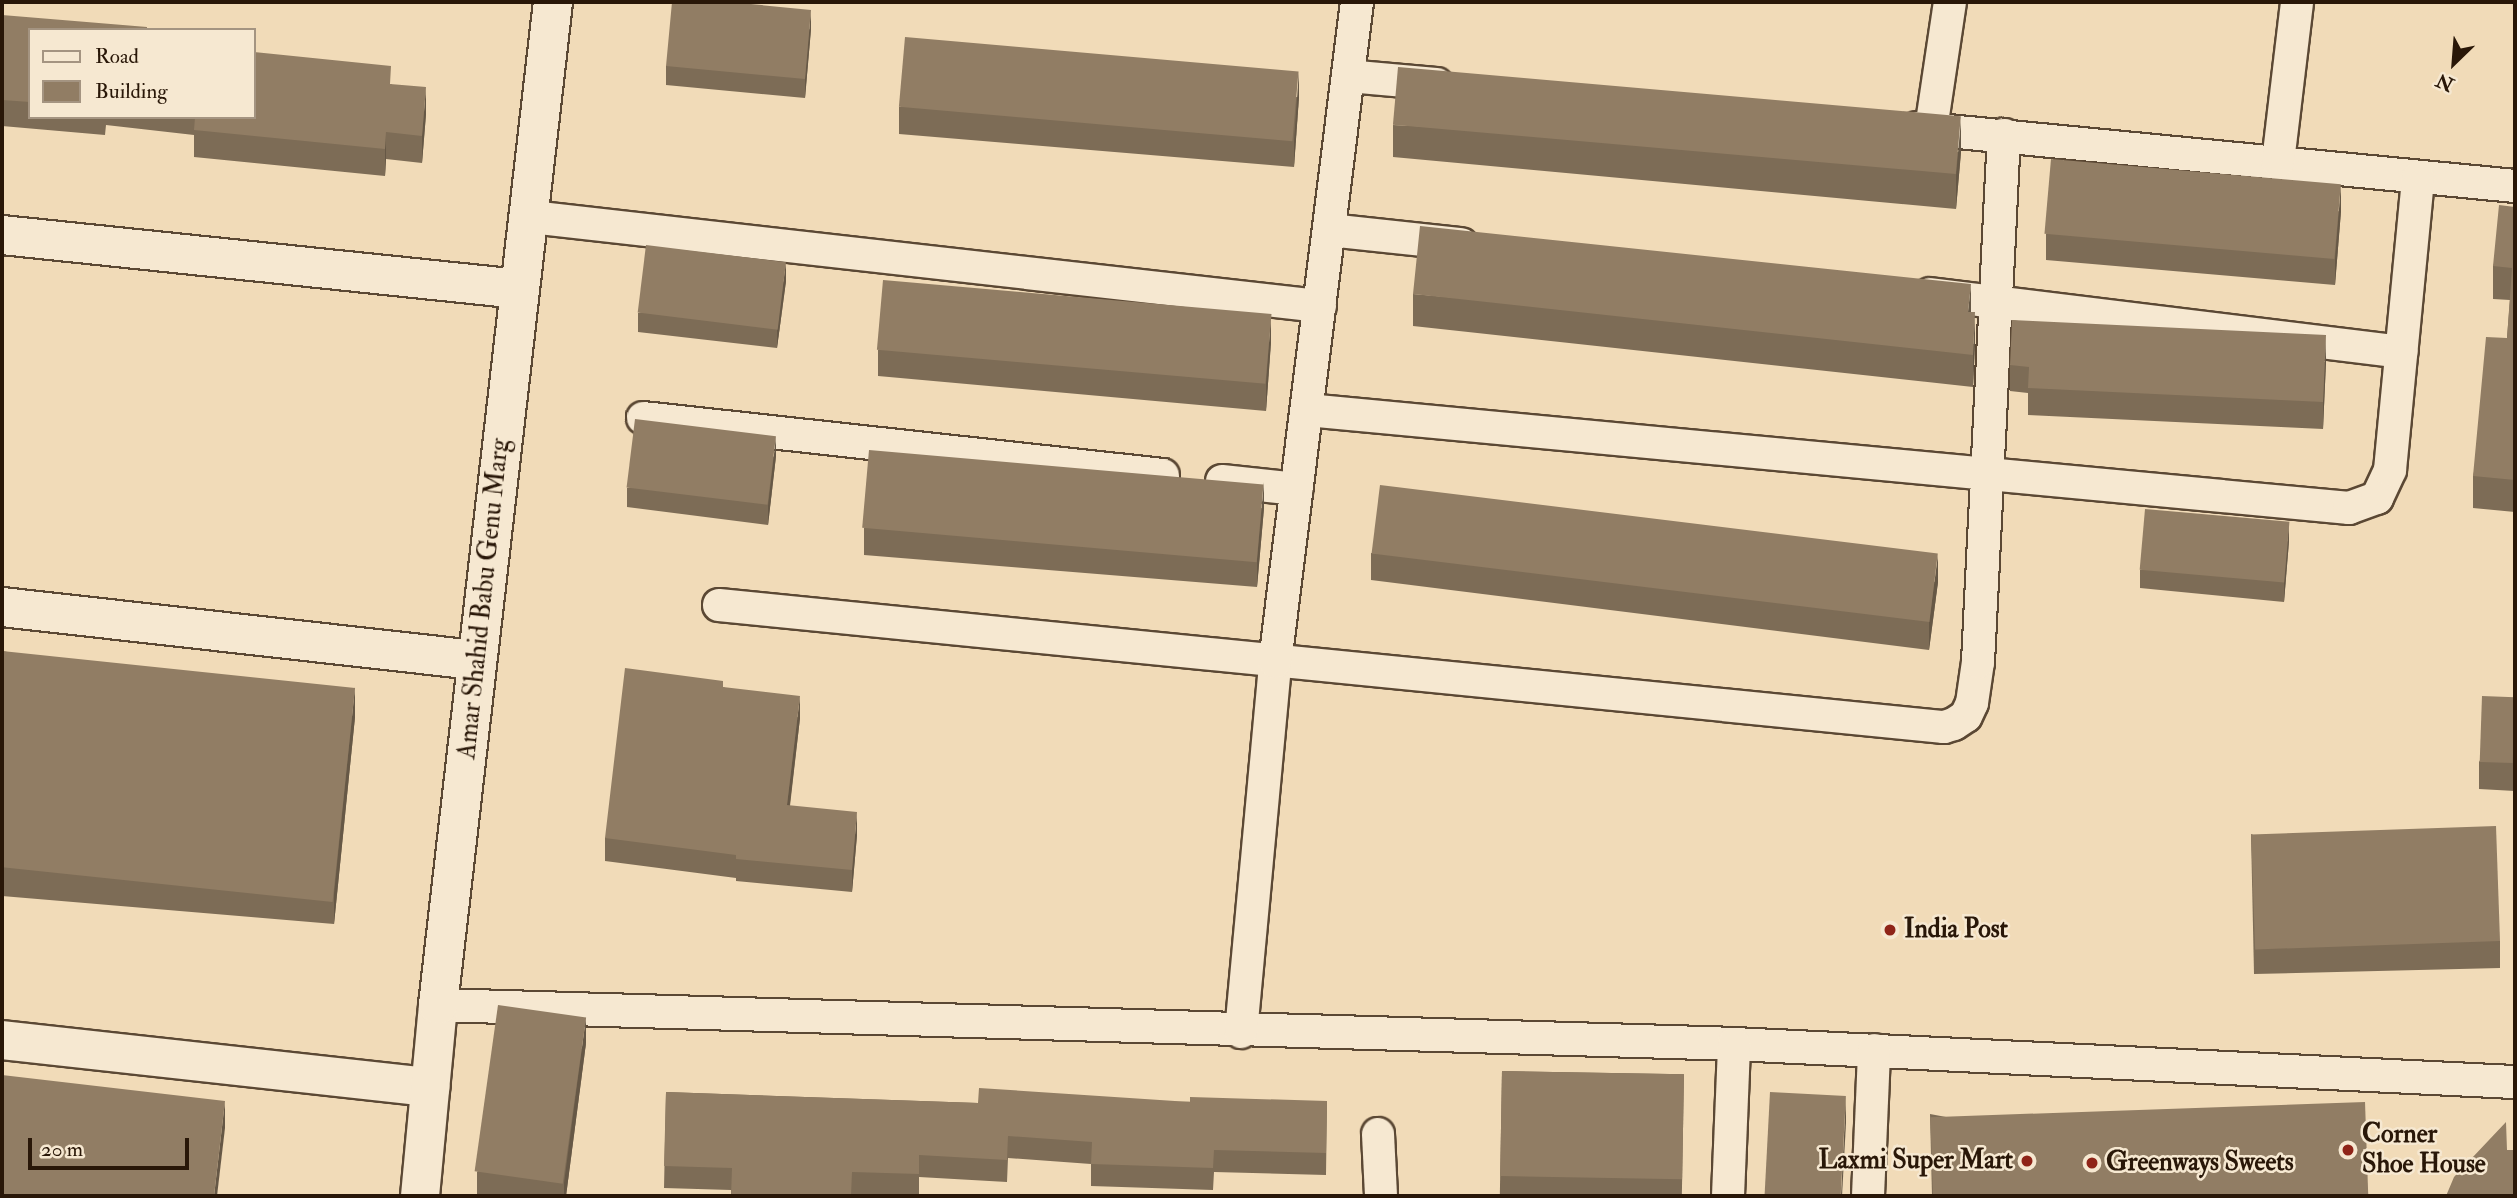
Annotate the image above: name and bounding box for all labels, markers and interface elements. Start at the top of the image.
legend [28,28,256,119]
north arrow [2419,28,2489,98]
text: Road [95,43,139,70]
text: N [2432,68,2458,97]
text: Building [95,78,168,105]
street label: Amar Shahid Babu Genu Marg [452,437,516,761]
place label: India Post [1904,914,2008,946]
marker: India Post [1882,922,1898,938]
place label: Corner Shoe House [2362,1119,2486,1180]
scale bar [32,1124,192,1168]
text: 20 m [41,1136,83,1163]
marker: Corner Shoe House [2340,1142,2356,1158]
place label: Laxmi Super Mart [1819,1145,2013,1177]
place label: Greenways Sweets [2106,1147,2294,1179]
marker: Laxmi Super Mart [2019,1153,2035,1169]
marker: Greenways Sweets [2084,1155,2100,1171]

